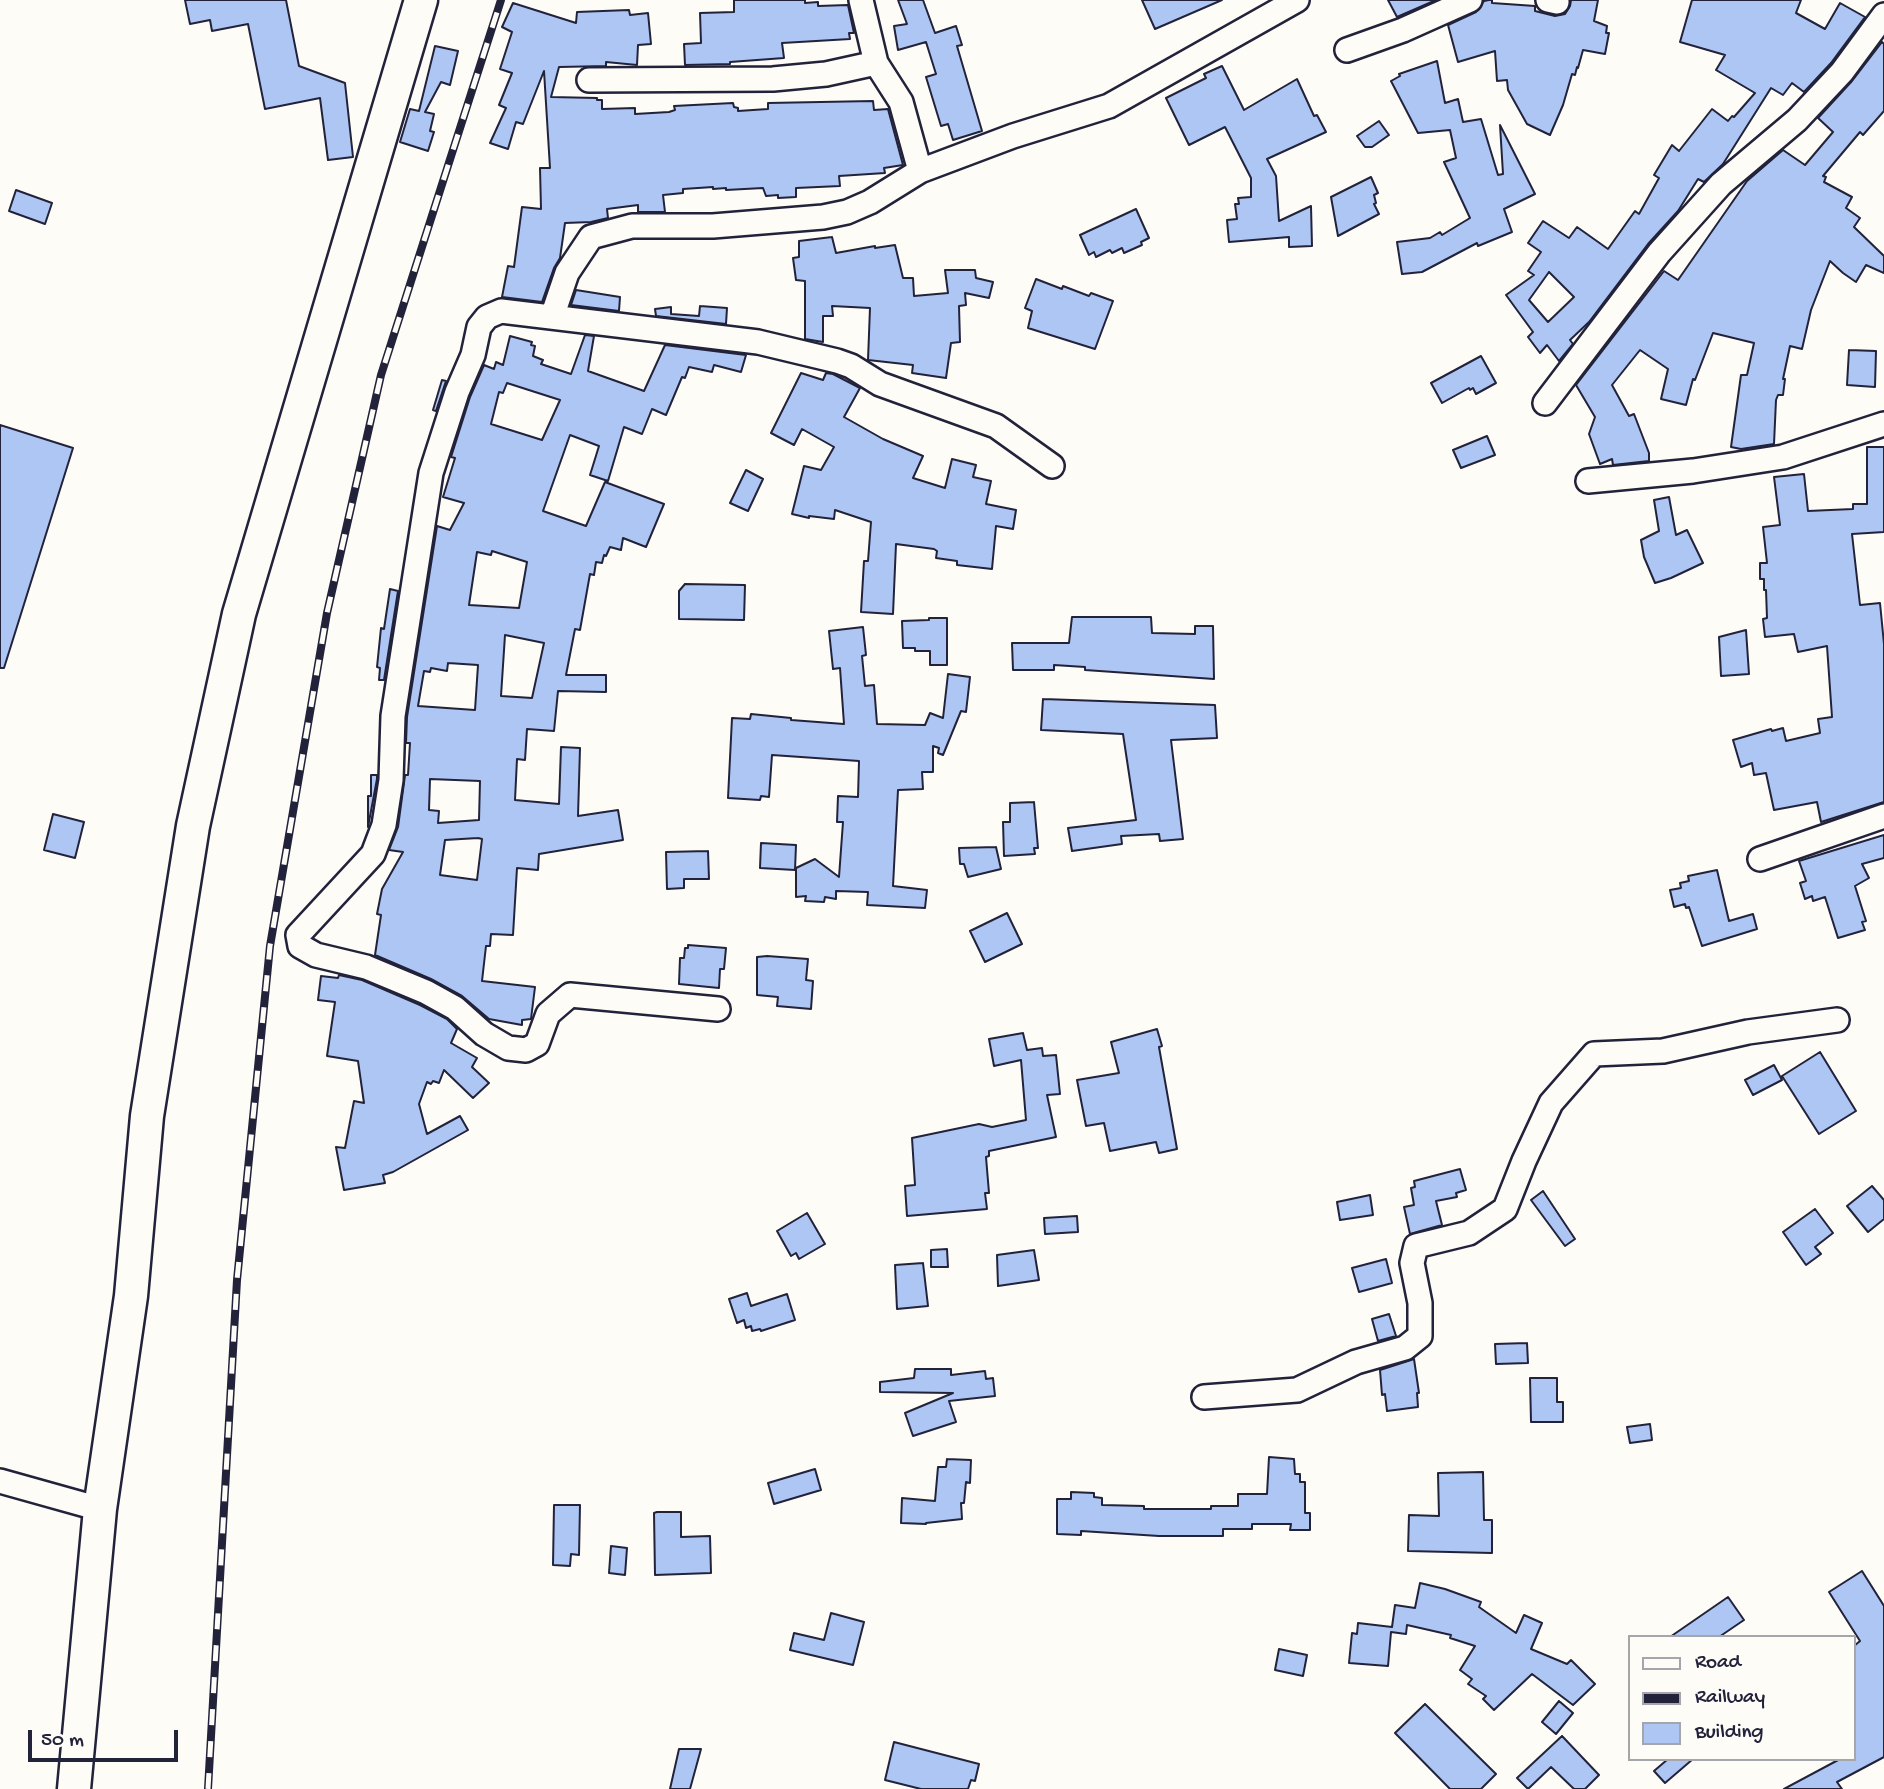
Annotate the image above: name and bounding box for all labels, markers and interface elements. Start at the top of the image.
legend [1629,1635,1856,1761]
text: Road [1695,1651,1741,1676]
text: Railway [1695,1686,1765,1711]
scale bar [32,1716,182,1760]
text: Building [1695,1721,1764,1746]
text: 50 m [41,1729,84,1754]

